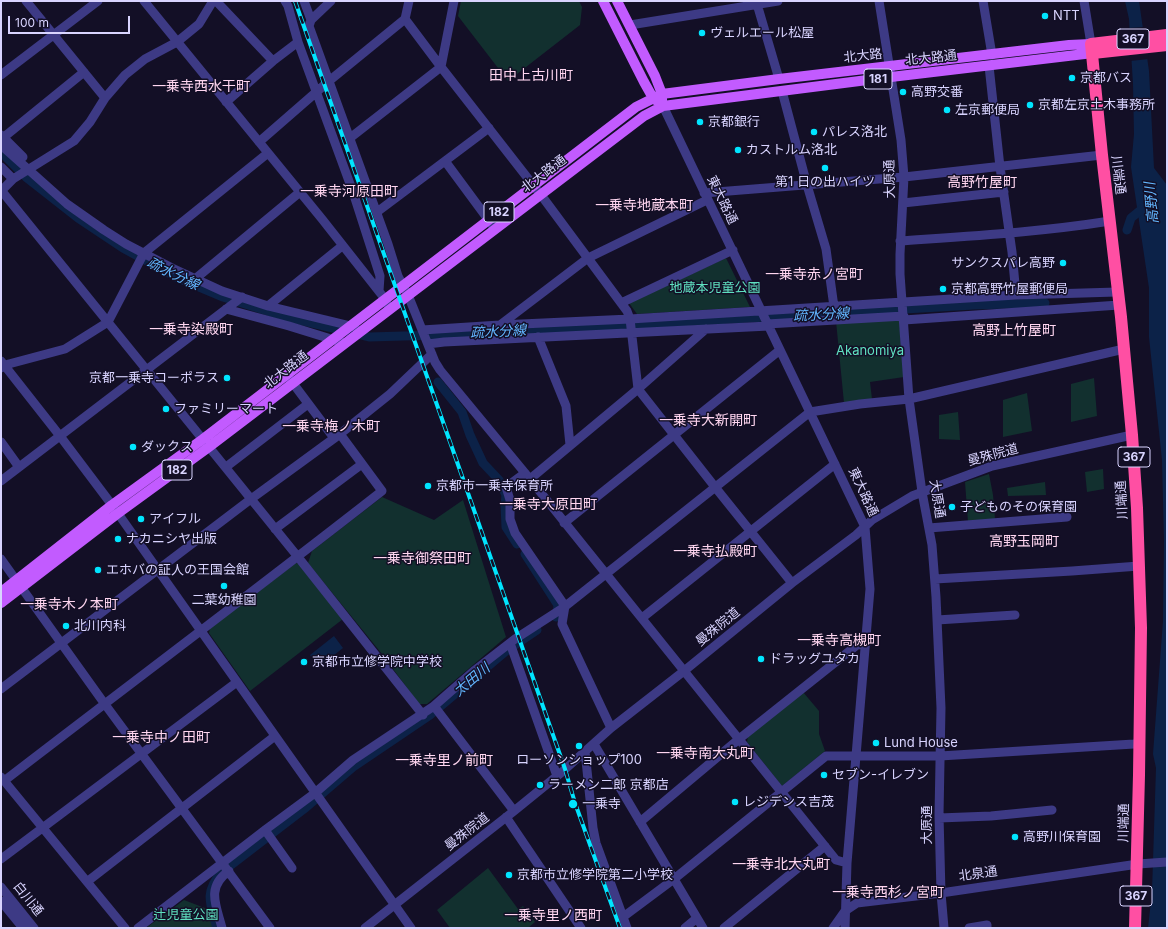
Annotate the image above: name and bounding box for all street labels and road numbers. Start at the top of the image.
road number: 367 [1117,29,1149,49]
street label: 北大路 [843,46,883,66]
street label: 北大路通 [904,48,958,68]
road number: 181 [864,69,892,89]
street label: 北大路通 [519,152,569,196]
street label: 川端通 [1108,155,1128,195]
street label: 大原通 [882,159,898,199]
street label: 東大路通 [704,173,740,227]
road number: 182 [484,202,514,222]
street label: 北大路通 [261,348,311,392]
street label: 曼殊院道 [966,441,1020,469]
road number: 367 [1118,447,1150,467]
road number: 182 [162,460,192,480]
street label: 東大路通 [845,465,881,519]
street label: 大原通 [926,479,948,519]
street label: 川端通 [1113,480,1131,520]
street label: 曼殊院道 [693,605,743,649]
street label: 川端通 [1116,803,1132,843]
street label: 大原通 [919,806,935,844]
street label: 曼殊院道 [442,810,492,854]
street label: 北泉通 [958,864,998,884]
street label: 白川通 [10,879,46,919]
road number: 367 [1120,886,1152,906]

